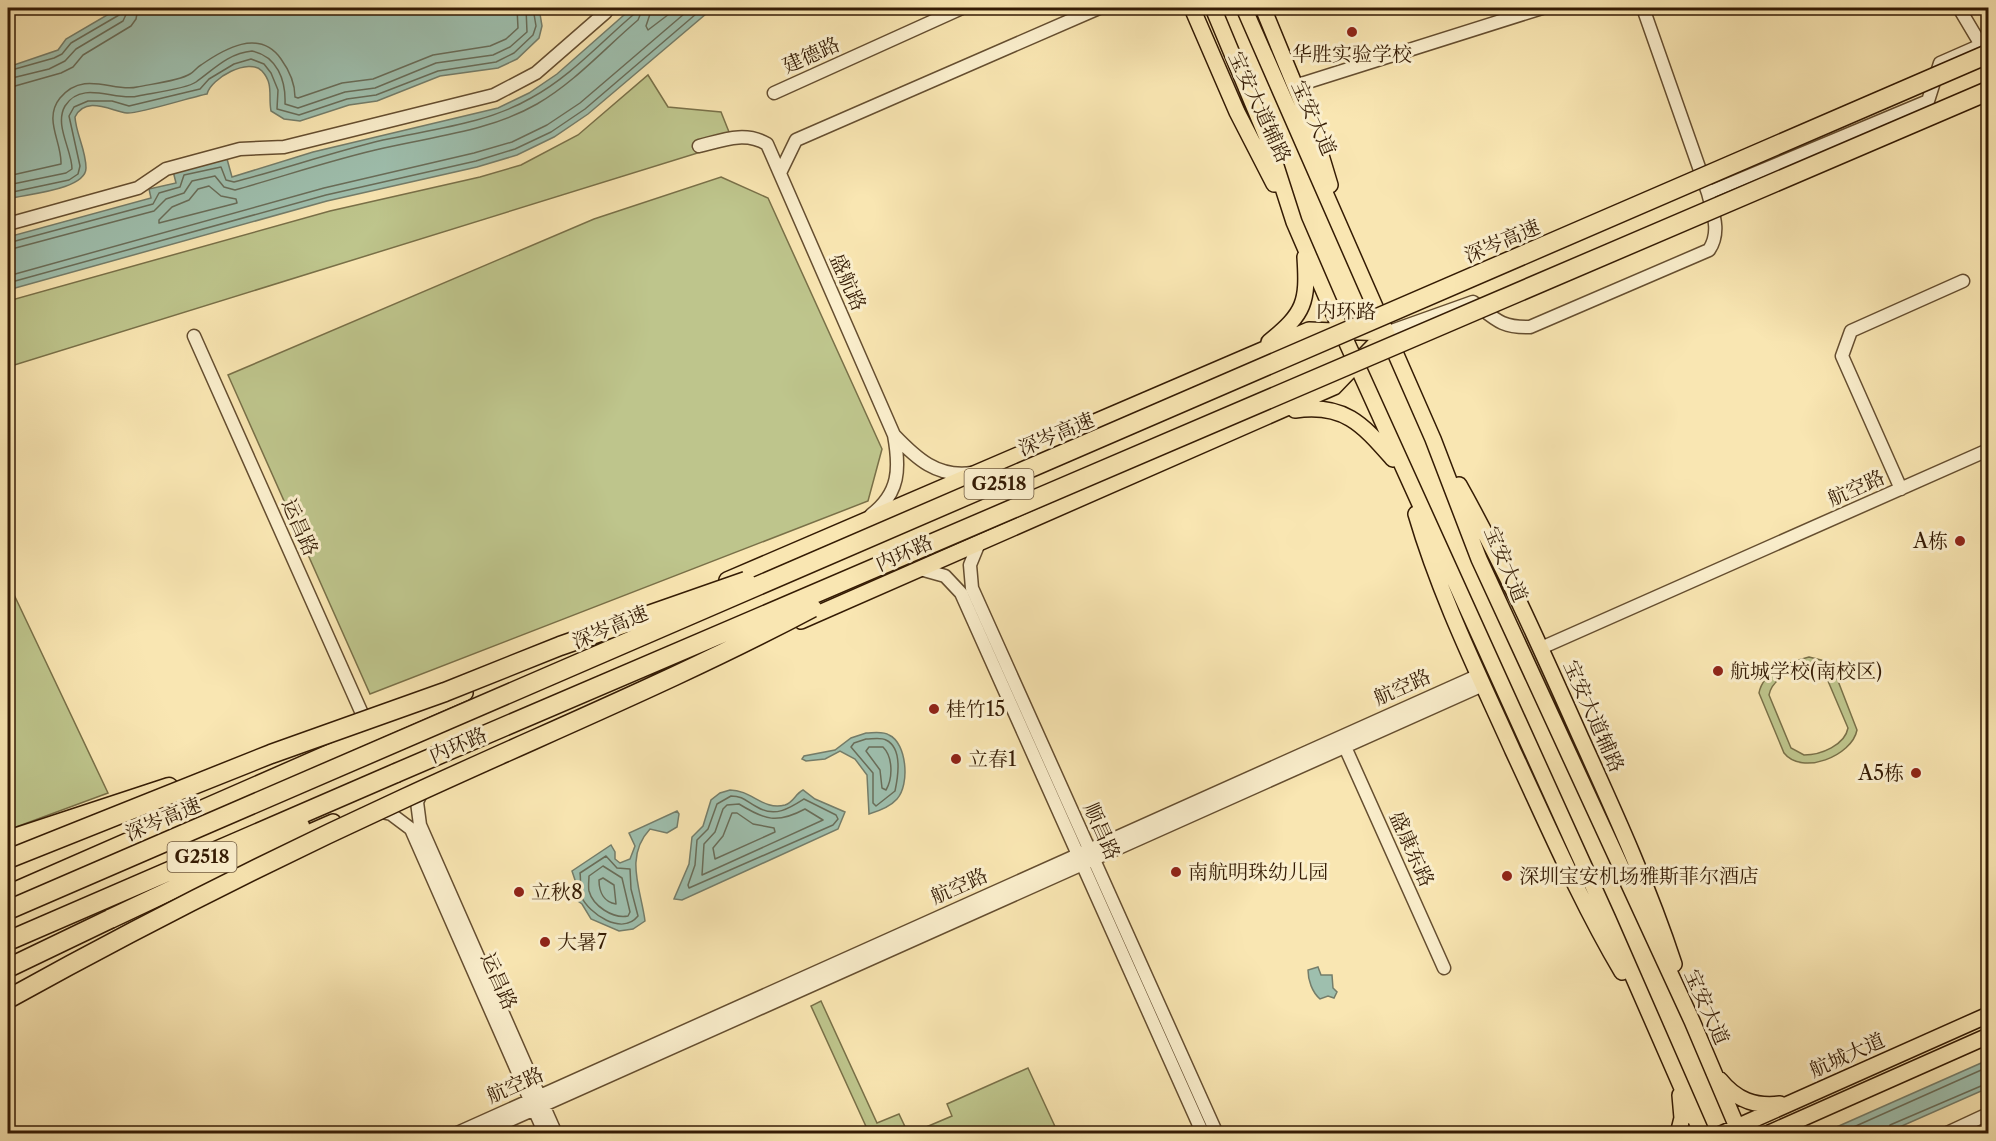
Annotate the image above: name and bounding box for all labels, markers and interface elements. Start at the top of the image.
marker: 华胜实验学校 [1345,25,1359,39]
street label: 建德路 [779,32,843,78]
place label: 华胜实验学校 [1292,42,1412,66]
street label: 宝安大道辅路 [1224,48,1296,166]
street label: 宝安大道 [1287,77,1341,159]
street label: 深岑高速 [1460,214,1544,268]
street label: 盛航路 [825,250,871,314]
street label: 内环路 [1316,298,1376,324]
street label: 深岑高速 [1014,407,1098,461]
street label: 航空路 [1824,465,1888,511]
road number: G2518 [964,469,1034,499]
street label: 运昌路 [277,495,323,559]
street label: 宝安大道 [1479,522,1533,606]
place label: A栋 [1912,529,1948,553]
street label: 内环路 [872,530,936,576]
marker: A栋 [1953,534,1967,548]
street label: 深岑高速 [568,600,652,654]
street label: 宝安大道辅路 [1559,656,1629,776]
place label: 航城学校(南校区) [1730,659,1882,683]
street label: 航空路 [1370,664,1434,710]
marker: 航城学校(南校区) [1711,664,1725,678]
place label: 桂竹15 [946,697,1005,721]
marker: 桂竹15 [927,702,941,716]
street label: 内环路 [426,722,490,768]
place label: 立春1 [968,747,1017,771]
marker: 立春1 [949,752,963,766]
place label: A5栋 [1857,761,1904,785]
marker: A5栋 [1909,766,1923,780]
street label: 深岑高速 [121,792,205,846]
street label: 顺昌路 [1079,799,1125,863]
street label: 盛康东路 [1385,808,1439,890]
road number: G2518 [168,842,236,872]
place label: 南航明珠幼儿园 [1188,860,1328,884]
street label: 航空路 [927,863,991,909]
place label: 深圳宝安机场雅斯菲尔酒店 [1519,864,1759,888]
marker: 南航明珠幼儿园 [1169,865,1183,879]
marker: 深圳宝安机场雅斯菲尔酒店 [1500,869,1514,883]
place label: 立秋8 [531,880,583,904]
marker: 立秋8 [512,885,526,899]
place label: 大暑7 [557,930,607,954]
marker: 大暑7 [538,935,552,949]
street label: 运昌路 [476,949,522,1013]
street label: 宝安大道 [1680,966,1734,1048]
street label: 航城大道 [1806,1028,1888,1082]
street label: 航空路 [483,1062,547,1108]

